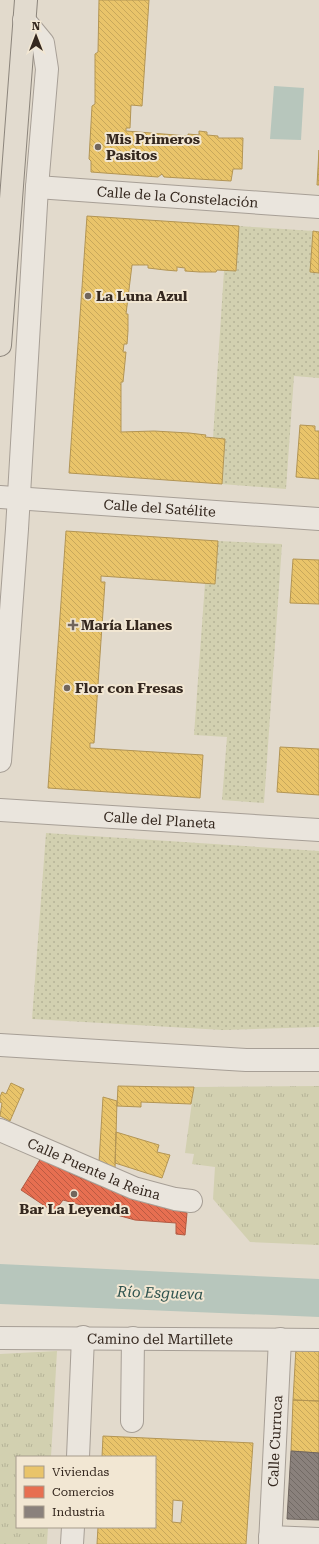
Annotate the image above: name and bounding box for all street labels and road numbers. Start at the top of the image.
street label: Calle de la Constelación [96,183,259,211]
street label: Calle del Satélite [103,496,217,520]
street label: Calle del Planeta [103,809,217,832]
street label: Calle Puente la Reina [25,1135,163,1203]
street label: Camino del Martillete [87,1331,233,1347]
street label: Calle Curruca [265,1394,285,1488]

